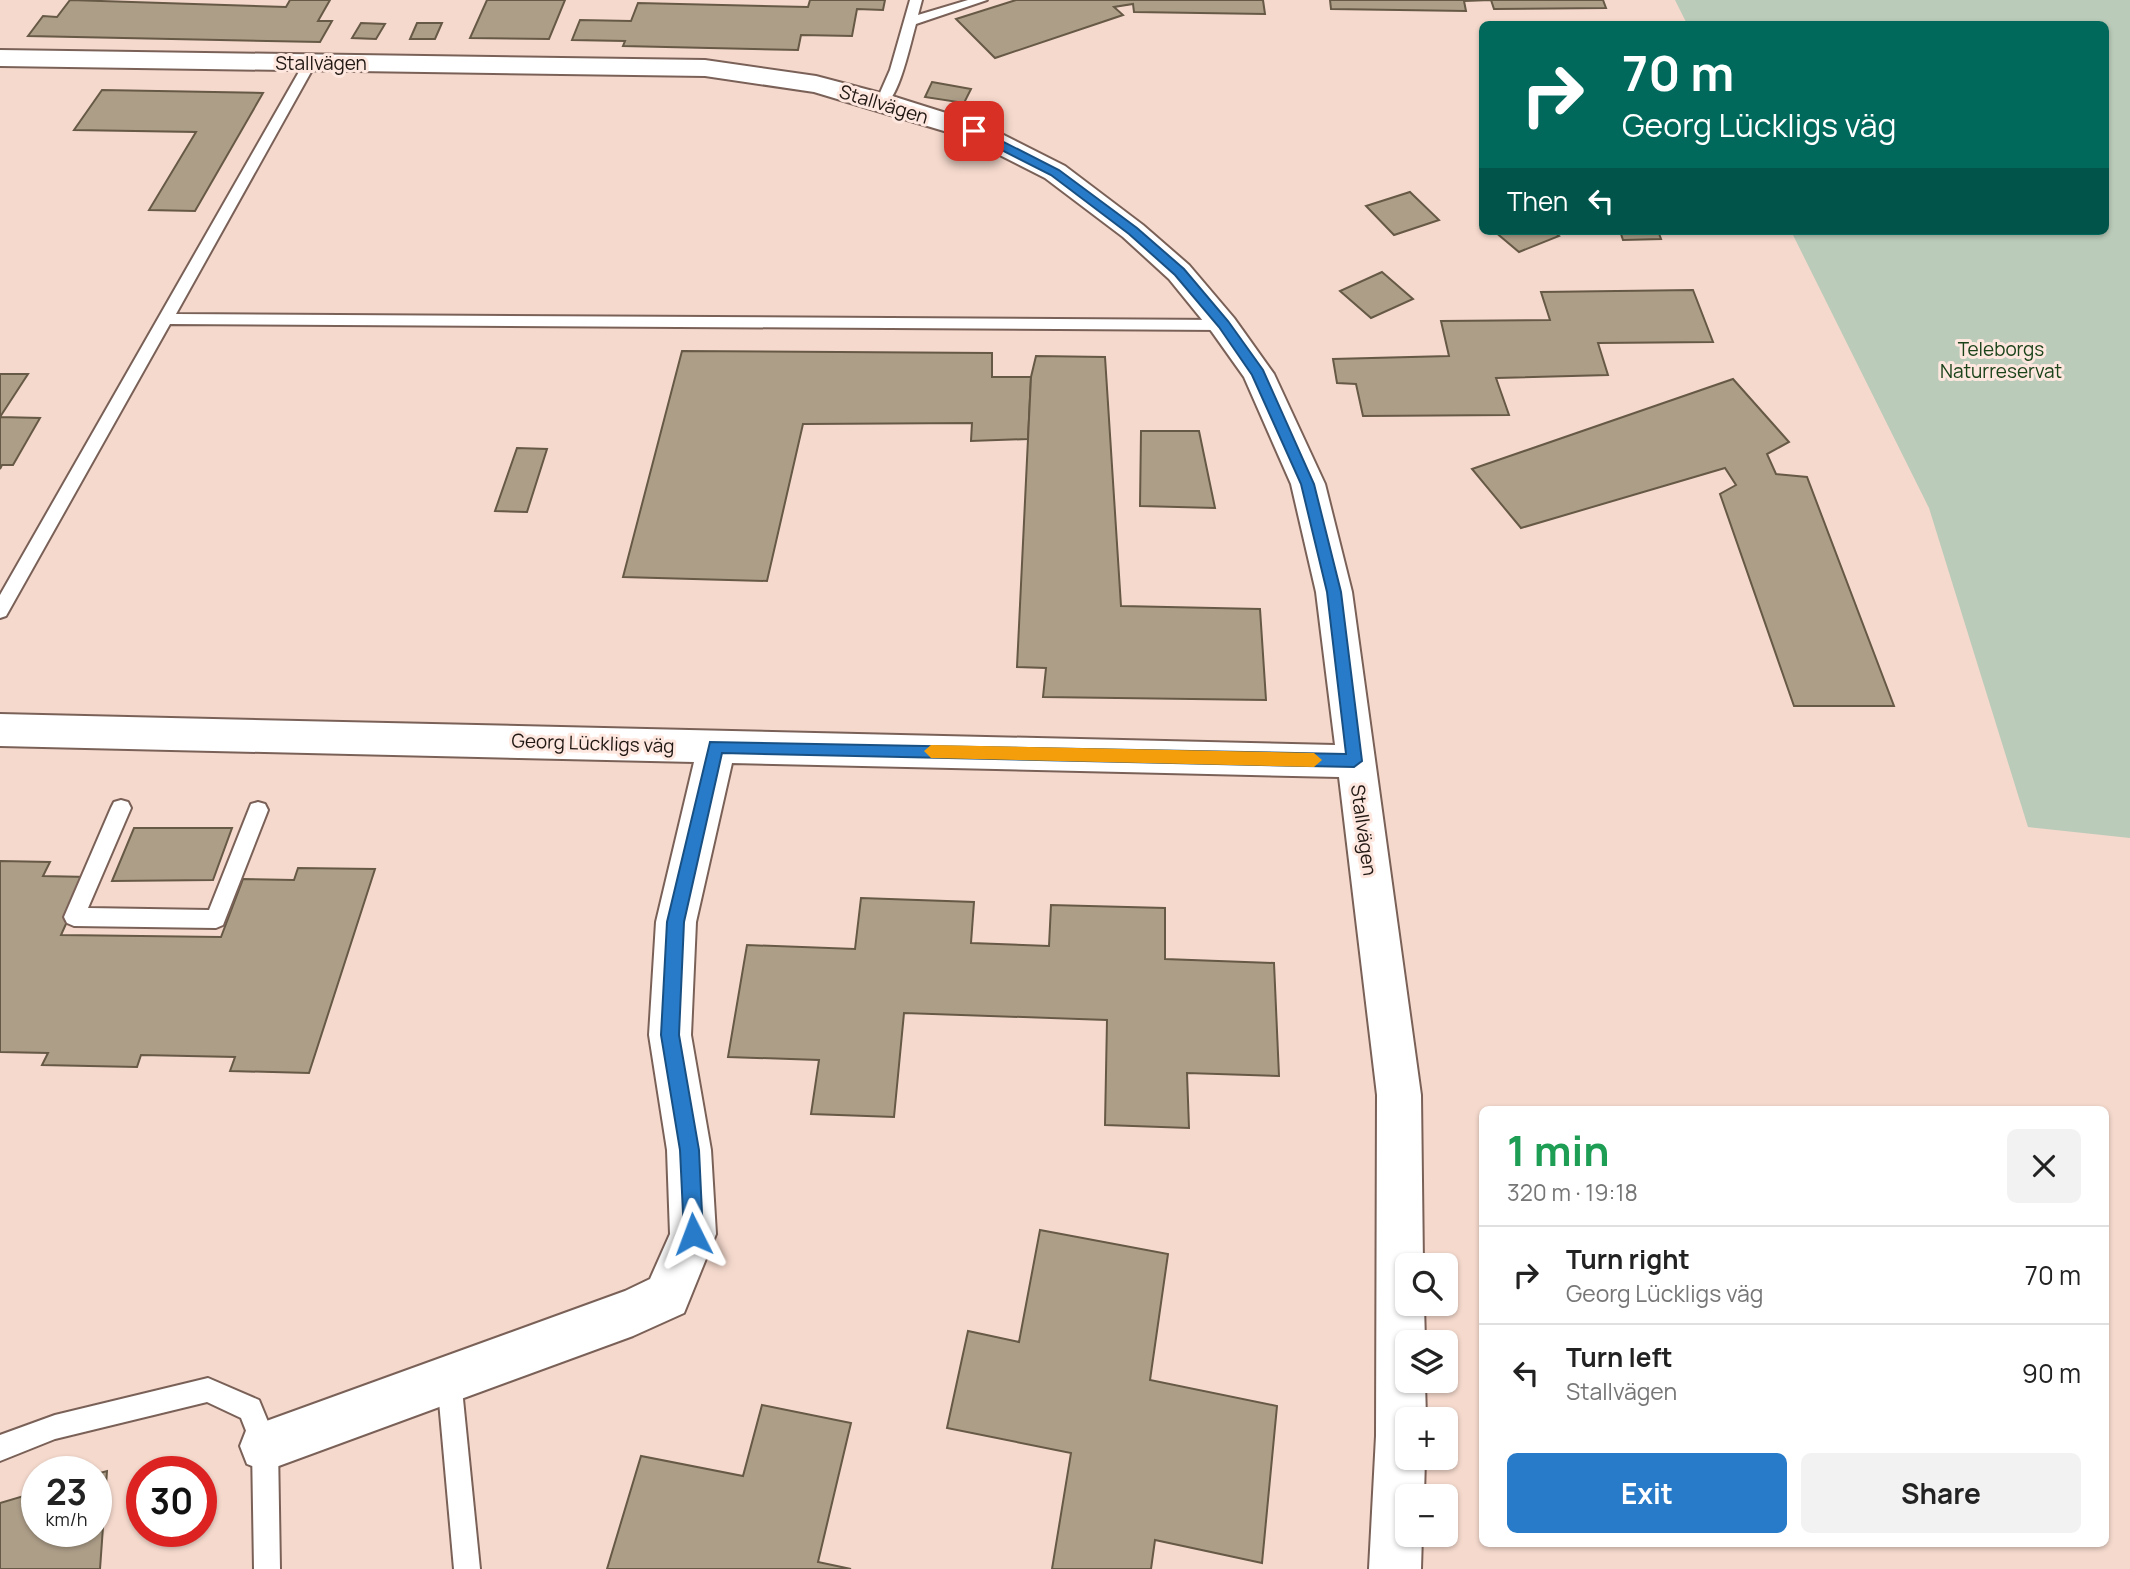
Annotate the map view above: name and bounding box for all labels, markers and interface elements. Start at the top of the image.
text: 70 m [1622,39,1734,106]
icon: right [1507,49,1598,140]
street label: Stallvägen [275,50,367,76]
street label: Stallvägen [836,78,932,130]
pin [944,101,1004,161]
text: Georg Lückligs väg [1622,103,1896,147]
icon: arrive [955,112,993,150]
icon: left [1582,182,1620,220]
text: Then [1507,183,1568,219]
park label: Teleborgs Naturreservat [1940,336,2062,384]
street label: Georg Lückligs väg [511,727,675,759]
street label: Stallvägen [1345,783,1383,877]
text: 1 min [1507,1121,1610,1179]
button: close [2007,1129,2081,1203]
text: 320 m · 19:18 [1507,1176,1638,1208]
position arrow [656,1197,730,1271]
text: Turn right [1566,1241,1690,1277]
map controls [1395,1253,1458,1547]
button: search [1395,1253,1458,1316]
icon: right [1507,1256,1545,1294]
text: 70 m [2025,1257,2081,1293]
text: Georg Lückligs väg [1566,1277,1763,1309]
button: layers [1395,1330,1458,1393]
text: Turn left [1566,1339,1673,1375]
icon: left [1507,1354,1545,1392]
text: 90 m [2022,1355,2081,1391]
text: Stallvägen [1566,1375,1677,1407]
button: + [1395,1407,1458,1470]
button: Exit [1507,1453,1787,1533]
button: Share [1801,1453,2081,1533]
speed limit sign: 30 [126,1456,217,1547]
text: 23 [46,1468,87,1516]
button: − [1395,1484,1458,1547]
text: km/h [46,1507,87,1531]

